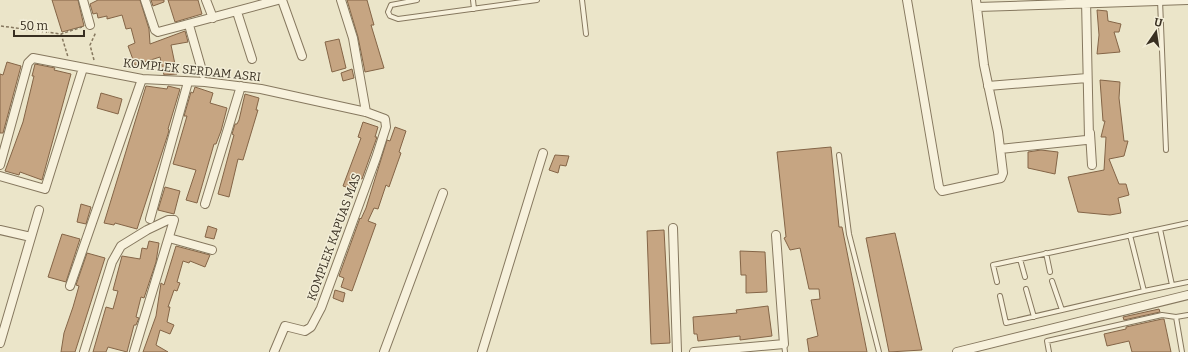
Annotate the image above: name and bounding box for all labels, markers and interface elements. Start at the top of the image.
scale bar [14,12,84,38]
north arrow [1136,12,1176,52]
text: U [1153,15,1164,30]
text: 50 m [20,19,49,33]
street label: KOMPLEK SERDAM ASRI [122,56,262,84]
street label: KOMPLEK KAPUAS MAS [304,171,364,303]

